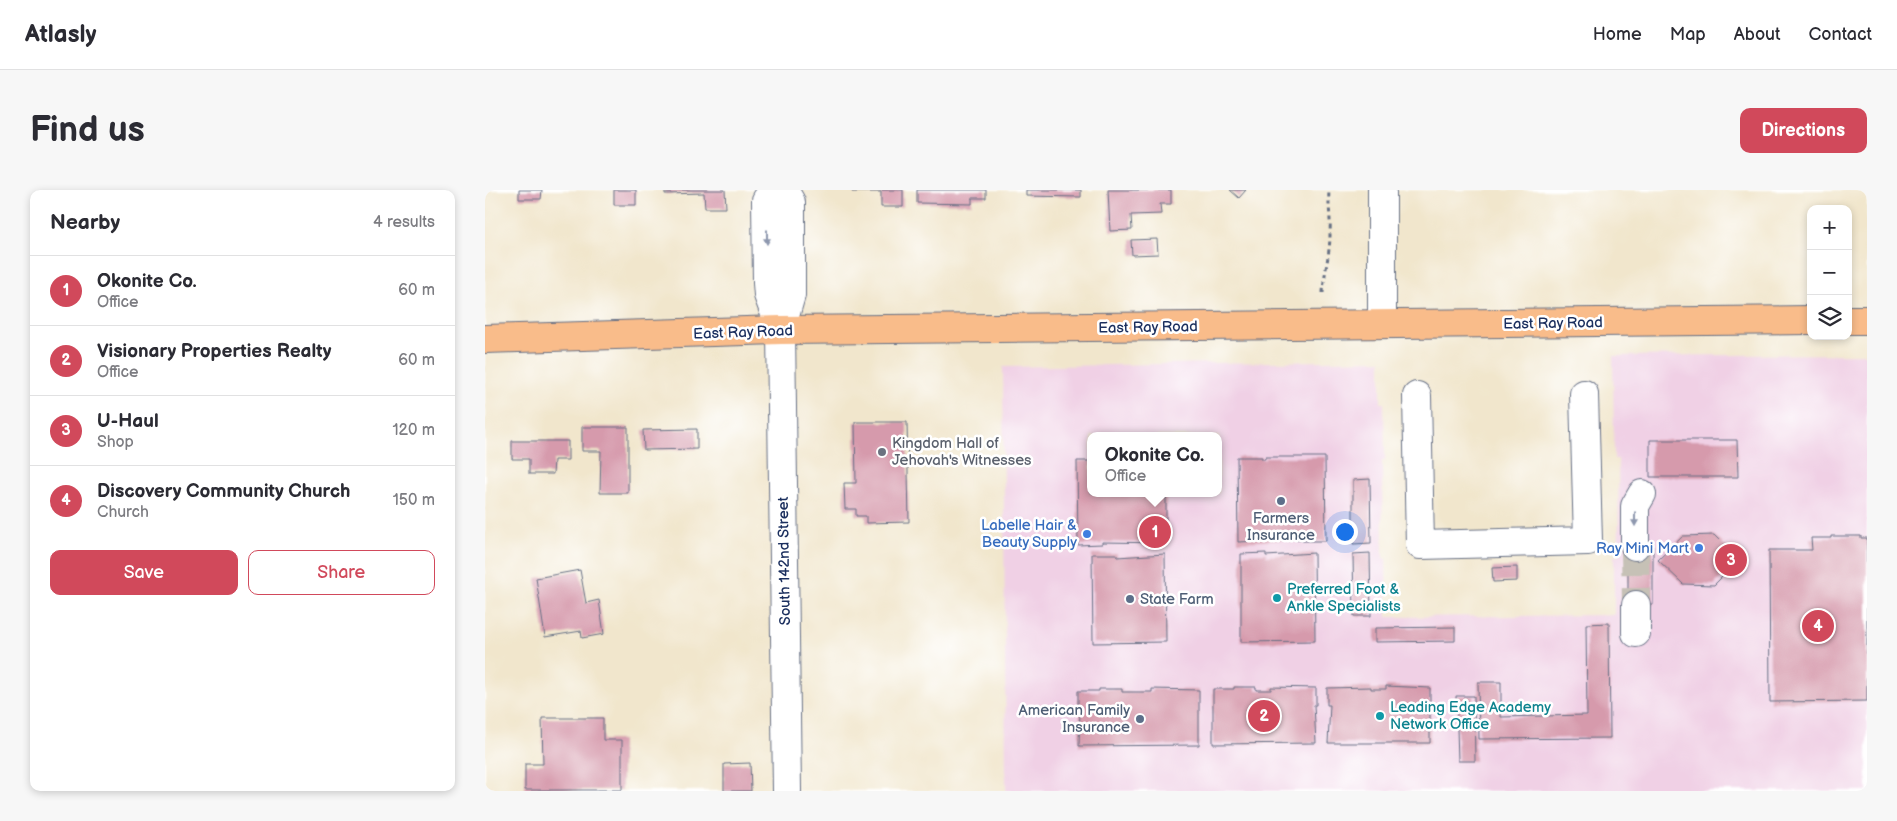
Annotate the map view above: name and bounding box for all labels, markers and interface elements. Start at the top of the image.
text: Atlasly [25,20,96,49]
text: Home [1593,24,1642,45]
text: Map [1670,24,1706,45]
text: About [1734,24,1781,45]
text: Contact [1809,24,1872,45]
button: Directions [1740,108,1867,153]
text: Find us [30,109,145,152]
map controls [1807,205,1852,340]
button: + [1807,205,1852,250]
text: Nearby [50,210,120,235]
text: 4 results [373,213,435,232]
one-way arrow [763,229,771,245]
button: − [1807,250,1852,295]
text: Okonite Co. [97,270,197,293]
text: 1 [63,281,69,300]
text: 60 m [398,281,435,300]
text: Office [97,293,139,312]
button: layers [1807,295,1852,340]
street label: East Ray Road [1503,313,1603,334]
street label: East Ray Road [1098,317,1198,338]
street label: East Ray Road [693,321,793,344]
text: Visionary Properties Realty [97,340,331,363]
text: 2 [61,351,71,370]
text: 60 m [398,351,435,370]
text: Office [97,363,139,382]
text: U-Haul [97,410,159,433]
text: 3 [61,421,71,440]
text: 120 m [392,421,435,440]
popup [1087,432,1222,497]
text: Shop [97,433,134,452]
place label: Kingdom Hall of Jehovah's Witnesses [892,434,1032,470]
text: Okonite Co. [1105,444,1204,467]
marker: Kingdom Hall of Jehovah's Witnesses [876,446,888,458]
text: Office [1105,467,1146,486]
text: Discovery Community Church [97,480,350,503]
text: 4 [61,491,71,510]
text: 150 m [393,491,435,510]
marker: Farmers Insurance [1275,495,1287,507]
street label: South 142nd Street [774,496,795,625]
text: Church [97,503,149,522]
place label: Farmers Insurance [1247,509,1315,545]
one-way arrow [1631,512,1639,528]
pin: 1 [1139,513,1171,551]
place label: Labelle Hair & Beauty Supply [981,516,1077,552]
your location [1332,519,1358,545]
marker: Labelle Hair & Beauty Supply [1081,528,1093,540]
place label: Ray Mini Mart [1596,539,1689,558]
pin: 3 [1715,541,1747,579]
marker: Ray Mini Mart [1693,542,1705,554]
button: Save [50,550,238,595]
button: Share [248,550,435,595]
place label: Preferred Foot & Ankle Specialists [1287,580,1401,616]
place label: State Farm [1140,590,1214,609]
marker: Preferred Foot & Ankle Specialists [1271,592,1283,604]
marker: State Farm [1124,593,1136,605]
pin: 4 [1802,607,1834,645]
pin: 2 [1248,697,1280,735]
place label: Leading Edge Academy Network Office [1390,698,1551,734]
place label: American Family Insurance [1019,701,1130,737]
marker: Leading Edge Academy Network Office [1374,710,1386,722]
marker: American Family Insurance [1134,713,1146,725]

